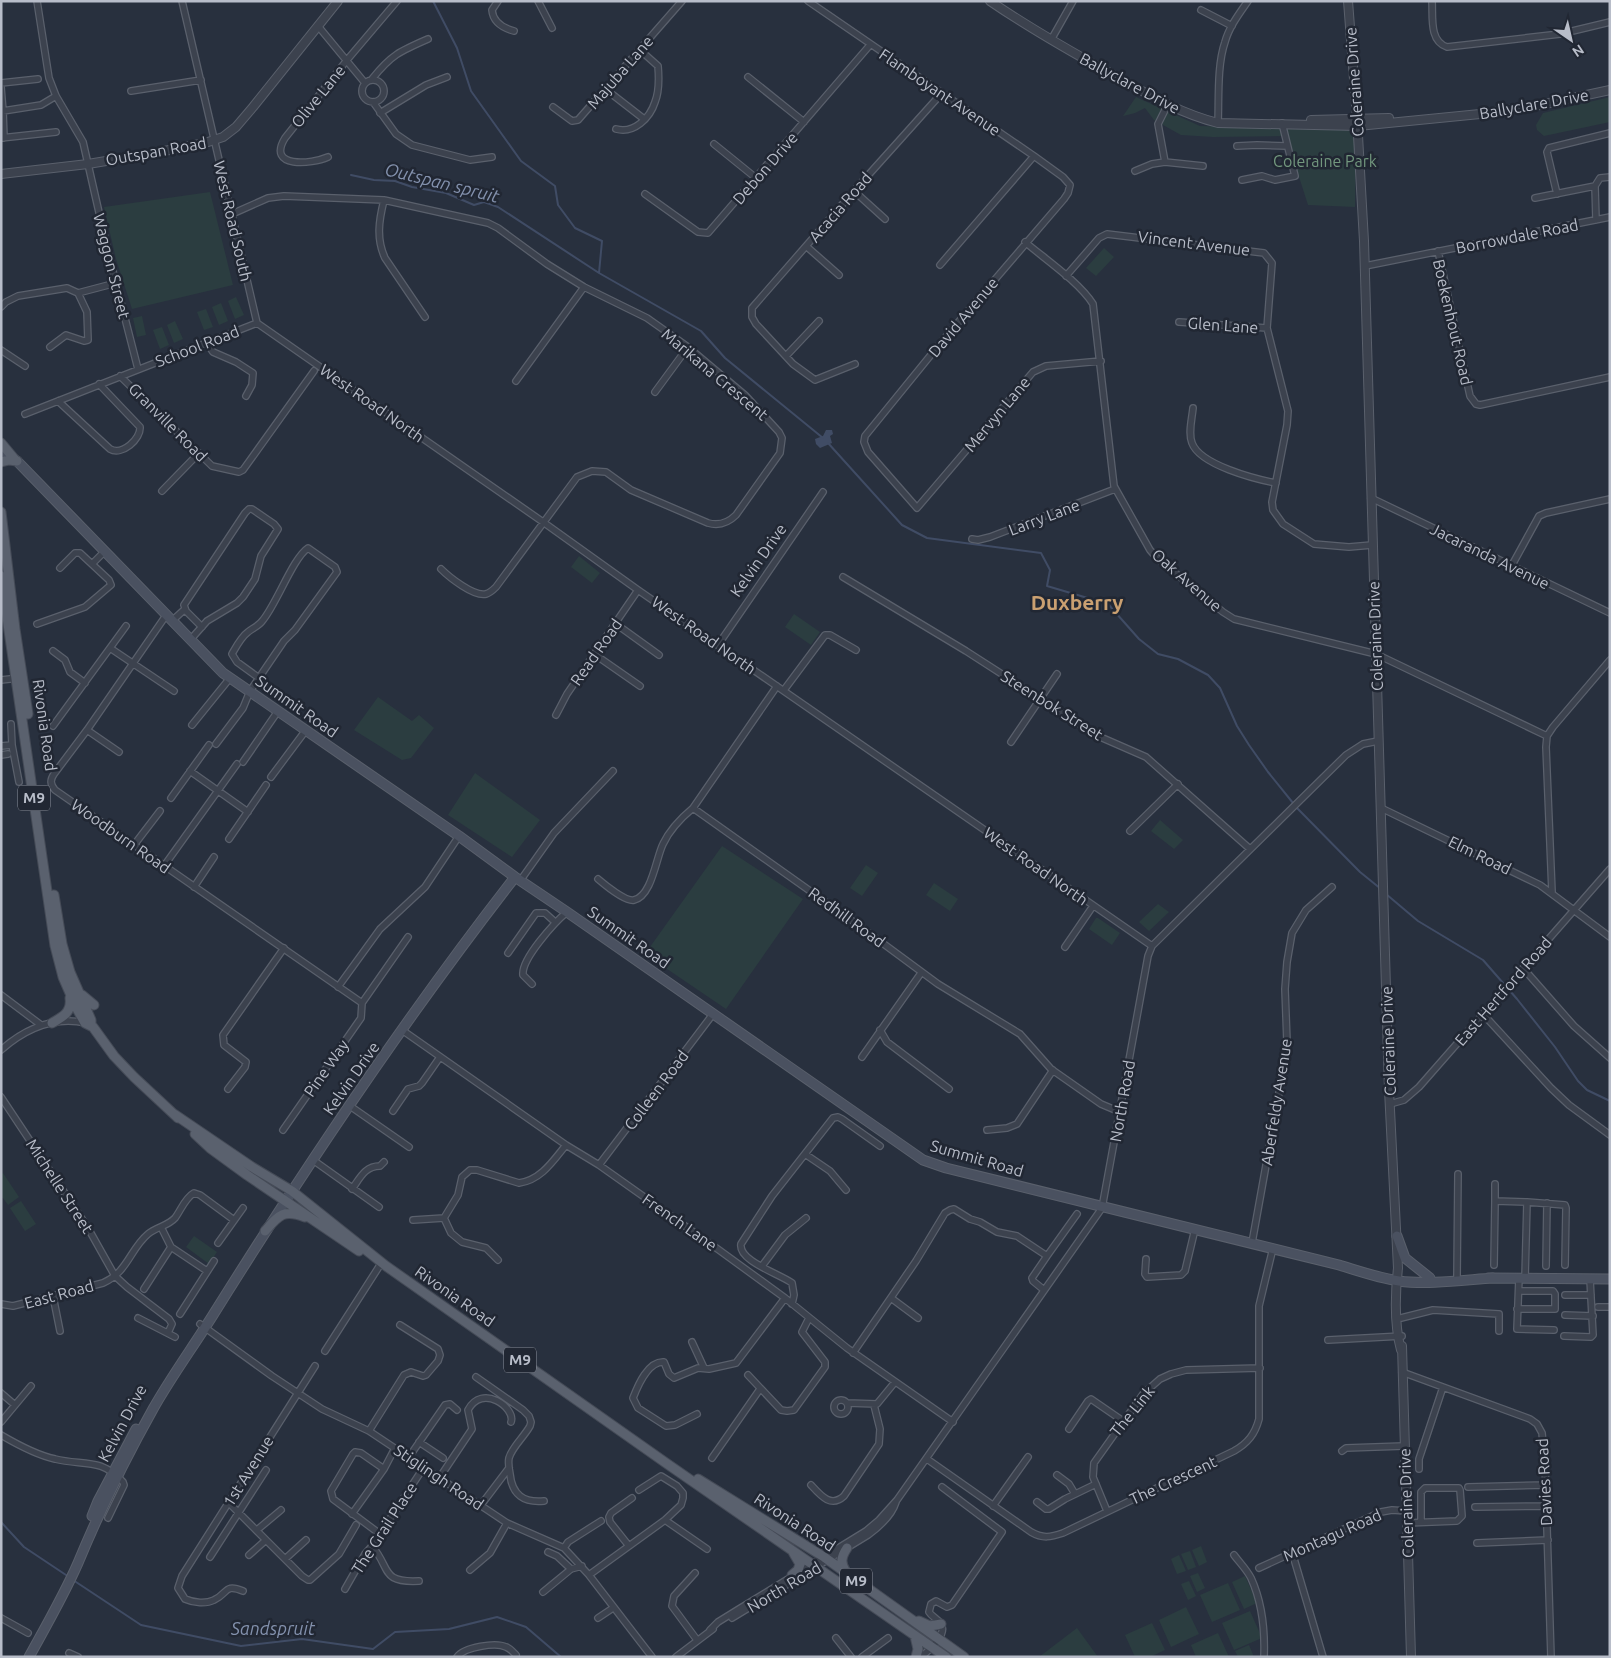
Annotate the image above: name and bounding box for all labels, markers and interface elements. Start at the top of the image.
north arrow [1546,15,1596,65]
street label: Coleraine Drive [1341,27,1367,137]
street label: Majuba Lane [583,32,657,112]
text: N [1569,41,1587,60]
street label: Flamboyant Avenue [876,45,1004,139]
street label: Ballyclare Drive [1077,49,1183,117]
street label: Olive Lane [287,61,349,131]
street label: Ballyclare Drive [1478,86,1590,122]
street label: Debon Drive [729,128,801,208]
street label: Outspan Road [104,133,208,169]
park label: Coleraine Park [1273,152,1377,170]
water label: Outspan spruit [383,158,502,206]
street label: West Road South [210,159,256,283]
street label: Acacia Road [805,169,875,245]
street label: Waggon Street [90,211,134,321]
street label: Borrowdale Road [1454,215,1580,257]
street label: Vincent Avenue [1137,227,1251,259]
street label: Boekenhout Road [1430,257,1476,387]
street label: David Avenue [925,274,1001,360]
street label: Glen Lane [1187,314,1259,336]
street label: School Road [153,322,241,370]
street label: Marikana Crescent [658,324,772,424]
street label: West Road North [316,360,428,446]
street label: Mervyn Lane [960,373,1034,455]
street label: Granville Road [125,379,211,465]
street label: Larry Lane [1006,495,1082,539]
street label: Jacaranda Avenue [1428,519,1552,593]
street label: Kelvin Drive [726,520,790,600]
street label: Oak Avenue [1149,545,1225,615]
street label: Coleraine Drive [1364,581,1386,691]
district label: Duxberry [1031,590,1123,614]
street label: West Road North [648,592,760,678]
street label: Read Road [567,615,625,689]
street label: Steenbok Street [998,666,1107,744]
street label: Summit Road [253,671,341,741]
street label: Rivonia Road [30,678,60,772]
road number: M9 [18,786,50,810]
street label: Woodburn Road [68,795,174,877]
street label: West Road North [980,823,1092,909]
street label: Elm Road [1446,832,1514,878]
street label: Redhill Road [805,883,889,951]
street label: Summit Road [585,902,673,972]
street label: East Hertford Road [1451,933,1555,1049]
street label: Coleraine Drive [1377,986,1399,1096]
street label: Pine Way [300,1036,352,1100]
street label: Aberfeldy Avenue [1257,1037,1295,1167]
street label: Kelvin Drive [319,1038,383,1118]
street label: Colleen Road [620,1047,692,1133]
street label: North Road [1106,1059,1138,1143]
street label: Michelle Street [23,1135,98,1237]
street label: Summit Road [928,1136,1026,1180]
street label: French Lane [639,1190,721,1254]
street label: Rivonia Road [412,1262,498,1330]
street label: East Road [22,1276,96,1312]
road number: M9 [504,1348,536,1372]
street label: Kelvin Drive [94,1381,150,1465]
street label: The Link [1106,1382,1158,1440]
street label: 1st Avenue [219,1432,277,1510]
street label: Davies Road [1533,1438,1555,1526]
street label: Stiglingh Road [391,1440,487,1514]
street label: Coleraine Drive [1395,1448,1417,1558]
street label: The Crescent [1127,1452,1220,1508]
street label: The Grail Place [348,1479,420,1577]
street label: Rivonia Road [751,1489,839,1555]
street label: Montagu Road [1280,1505,1384,1565]
street label: North Road [744,1558,824,1616]
road number: M9 [840,1568,872,1594]
water label: Sandspruit [230,1618,316,1638]

